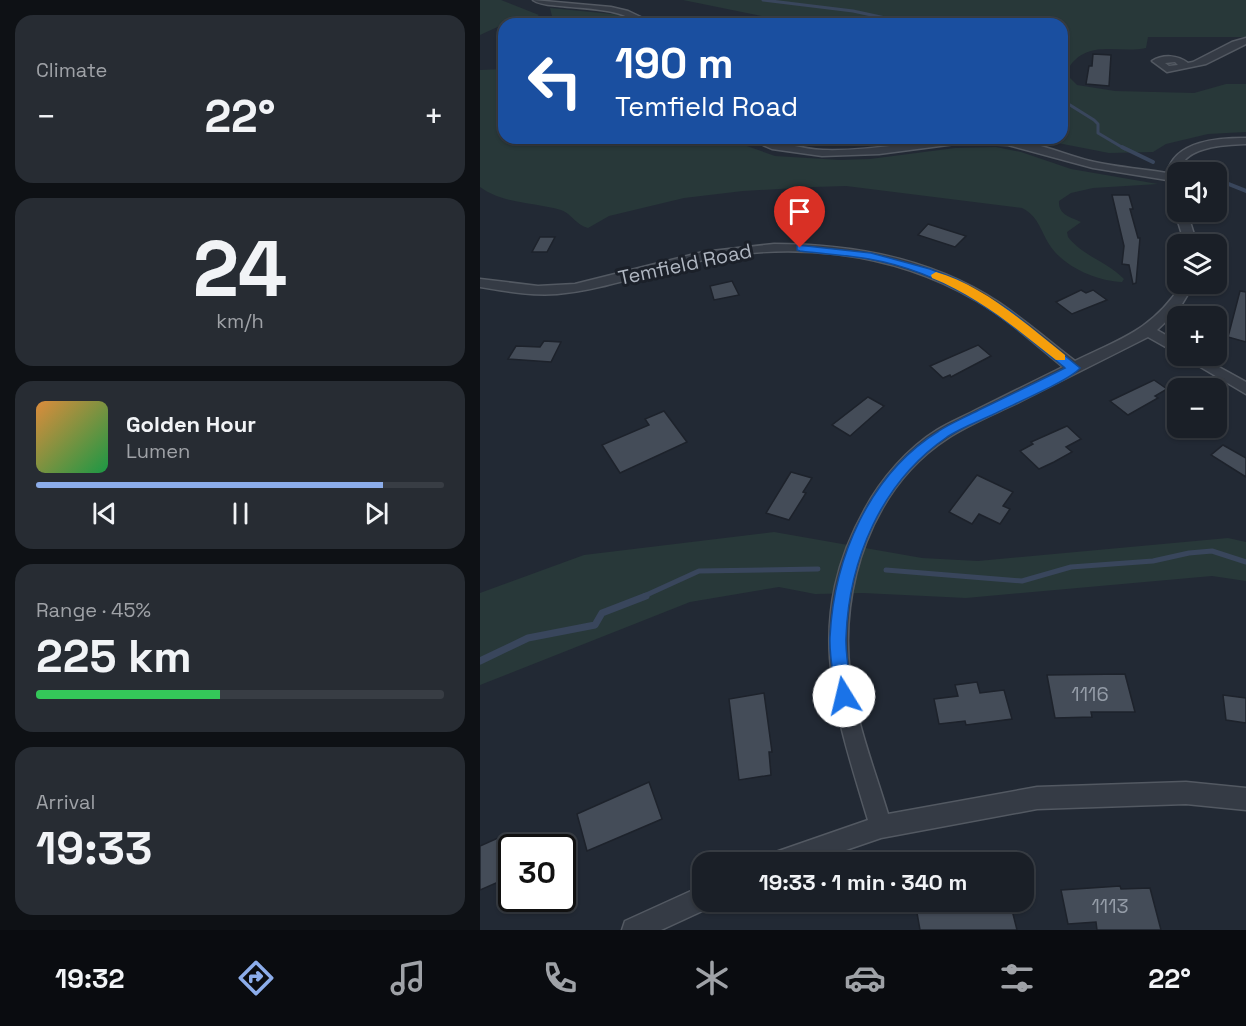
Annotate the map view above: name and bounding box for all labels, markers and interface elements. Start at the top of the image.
text: 190 m [615,37,734,90]
icon: left [516,42,594,120]
text: Climate [36,57,107,83]
text: 22° [204,88,276,145]
text: Temfield Road [615,89,798,124]
text: − [36,96,56,138]
text: + [424,96,444,138]
map controls [1167,162,1227,438]
button: sound [1167,162,1227,222]
pin [774,186,825,248]
icon: arrive [783,195,816,228]
text: 24 [193,219,287,319]
button: layers [1167,234,1227,294]
street label: Temfield Road [616,237,754,291]
button: + [1167,306,1227,366]
text: km/h [216,308,264,334]
button: − [1167,378,1227,438]
text: Golden Hour [126,410,256,438]
text: Lumen [126,438,190,464]
icon: previous [88,497,121,530]
icon: pause [224,497,257,530]
icon: next [360,497,393,530]
text: Range · 45% [36,597,151,623]
text: 225 km [36,628,192,685]
position arrow [812,664,876,728]
house number: 1116 [1071,681,1109,707]
text: Arrival [36,789,95,815]
text: 19:33 [36,820,152,877]
speed limit sign: 30 [498,834,576,912]
text: 19:33 · 1 min · 340 m [759,868,967,896]
house number: 1113 [1091,893,1129,919]
icon: directions [235,957,277,999]
icon: music [387,957,429,999]
icon: phone [539,957,581,999]
icon: climate [691,957,733,999]
icon: car [844,957,886,999]
icon: filters [996,957,1038,999]
text: 19:32 [55,961,125,996]
text: 22° [1148,961,1191,996]

